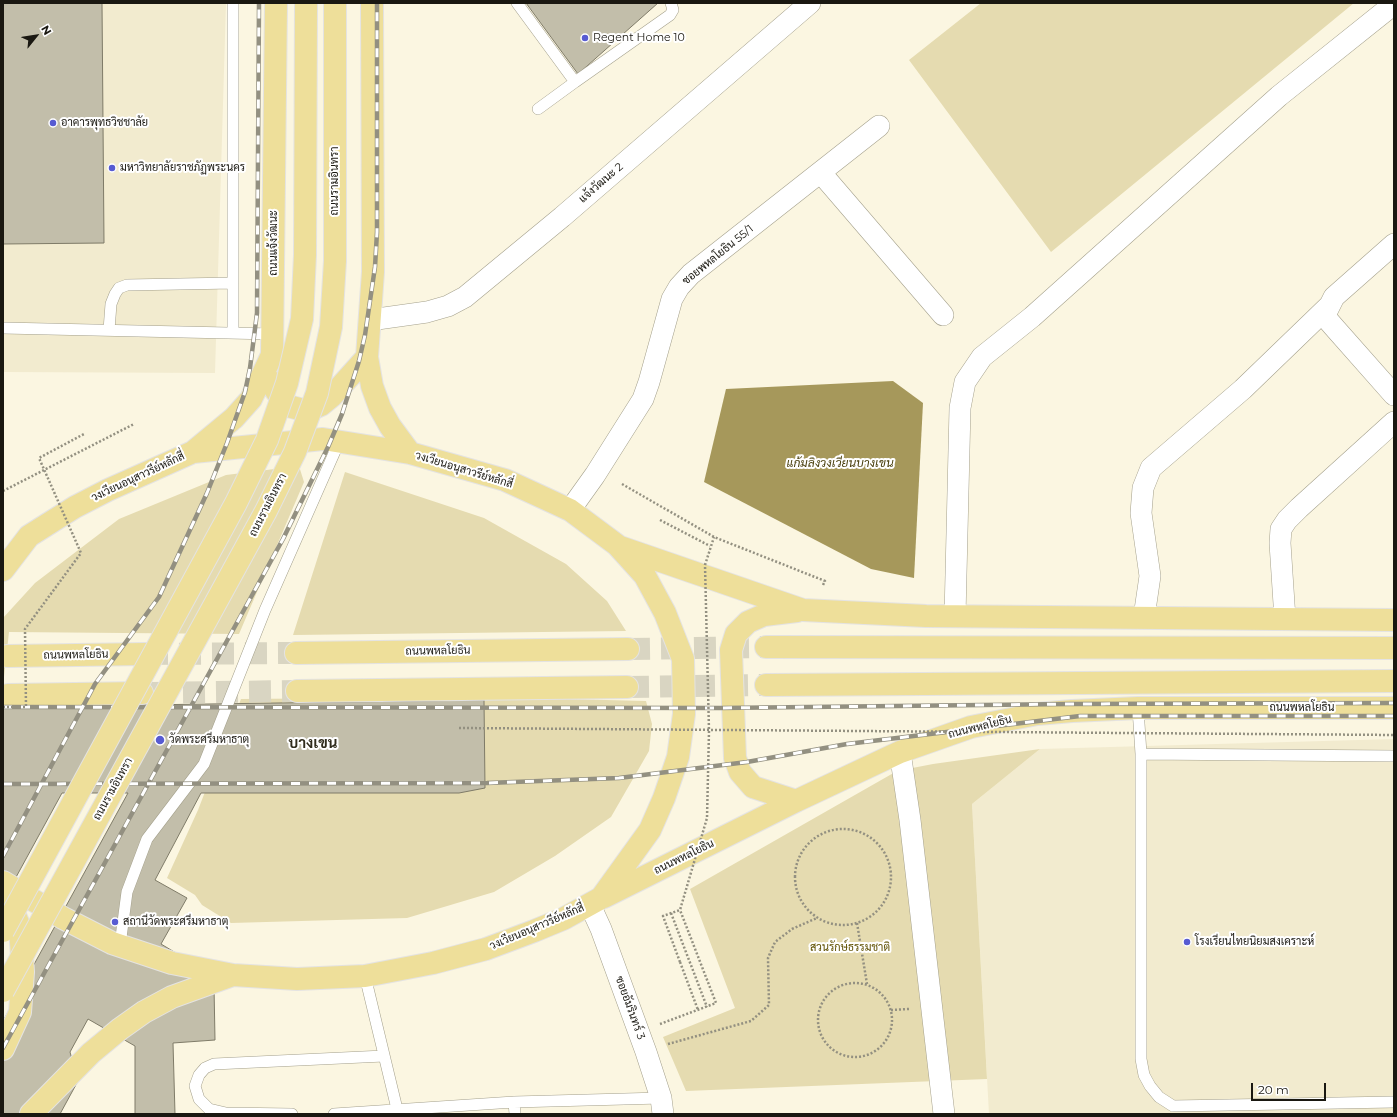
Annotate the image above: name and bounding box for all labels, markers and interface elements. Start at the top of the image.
north arrow [16,16,56,56]
text: N [38,23,55,37]
place label: Regent Home 10 [593,31,685,45]
marker: Regent Home 10 [580,33,590,43]
place label: อาคารพุทธวิชชาลัย [61,116,148,130]
marker: อาคารพุทธวิชชาลัย [48,118,58,128]
street label: ถนนรามอินทรา [328,146,342,216]
street label: แจ้งวัฒนะ 2 [576,160,626,206]
place label: มหาวิทยาลัยราชภัฏพระนคร [120,161,245,175]
marker: มหาวิทยาลัยราชภัฏพระนคร [107,163,117,173]
street label: ถนนแจ้งวัฒนะ [267,210,281,276]
street label: ซอยพหลโยธิน 55/1 [680,222,756,288]
street label: วงเวียนอนุสาวรีย์หลักสี่ [414,449,514,491]
street label: วงเวียนอนุสาวรีย์หลักสี่ [89,450,187,504]
water label: แก้มลิงวงเวียนบางเขน [786,456,894,470]
street label: ถนนรามอินทรา [246,471,290,539]
street label: ถนนพหลโยธิน [405,644,471,658]
street label: ถนนพหลโยธิน [43,648,109,662]
street label: ถนนพหลโยธิน [1269,701,1335,715]
street label: ถนนพหลโยธิน [947,713,1013,741]
place label: วัดพระศรีมหาธาตุ [169,733,249,747]
marker: วัดพระศรีมหาธาตุ [154,734,166,746]
district label: บางเขน [289,735,337,753]
street label: ถนนรามอินทรา [90,756,136,822]
street label: ถนนพหลโยธิน [652,837,716,877]
street label: วงเวียนอนุสาวรีย์หลักสี่ [488,901,586,953]
place label: สถานีวัดพระศรีมหาธาตุ [123,915,228,929]
marker: สถานีวัดพระศรีมหาธาตุ [110,917,120,927]
place label: โรงเรียนไทยนิยมสงเคราะห์ [1195,935,1314,949]
marker: โรงเรียนไทยนิยมสงเคราะห์ [1182,937,1192,947]
park label: สวนรักษ์ธรรมชาติ [810,941,890,955]
street label: ซอยอัมรินทร์ 3 [612,974,648,1042]
scale bar [1253,1075,1328,1101]
text: 20 m [1258,1082,1289,1097]

